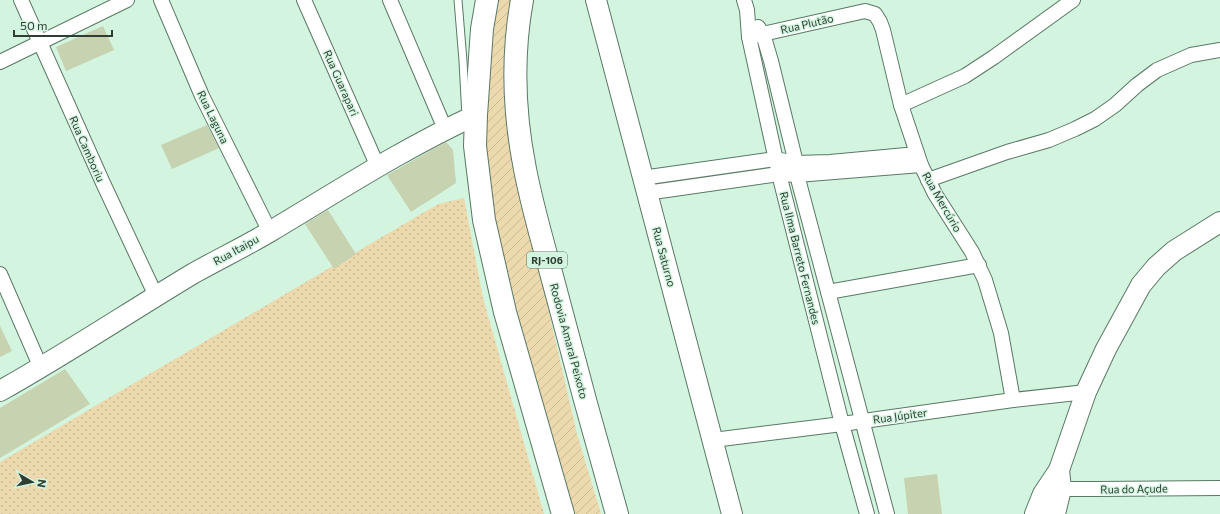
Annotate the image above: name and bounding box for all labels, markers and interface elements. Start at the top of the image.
street label: Rua Plutão [779,11,835,36]
scale bar [14,12,112,38]
text: 50 m [20,18,48,32]
street label: Rua Guarapari [321,48,362,118]
street label: Rua Laguna [195,88,232,145]
street label: Rua Camboriu [67,114,108,184]
street label: Rua Mercúrio [920,169,965,234]
street label: Rua Ilma Barreto Fernandes [778,190,823,326]
street label: Rua Saturno [650,226,679,289]
street label: Rua Itaipu [211,232,261,267]
road number: RJ-106 [527,252,567,268]
street label: Rodovia Amaral Peixoto [548,282,591,400]
street label: Rua Júpiter [872,405,929,427]
north arrow [12,462,52,502]
text: N [35,479,49,489]
street label: Rua do Açude [1100,481,1168,496]

